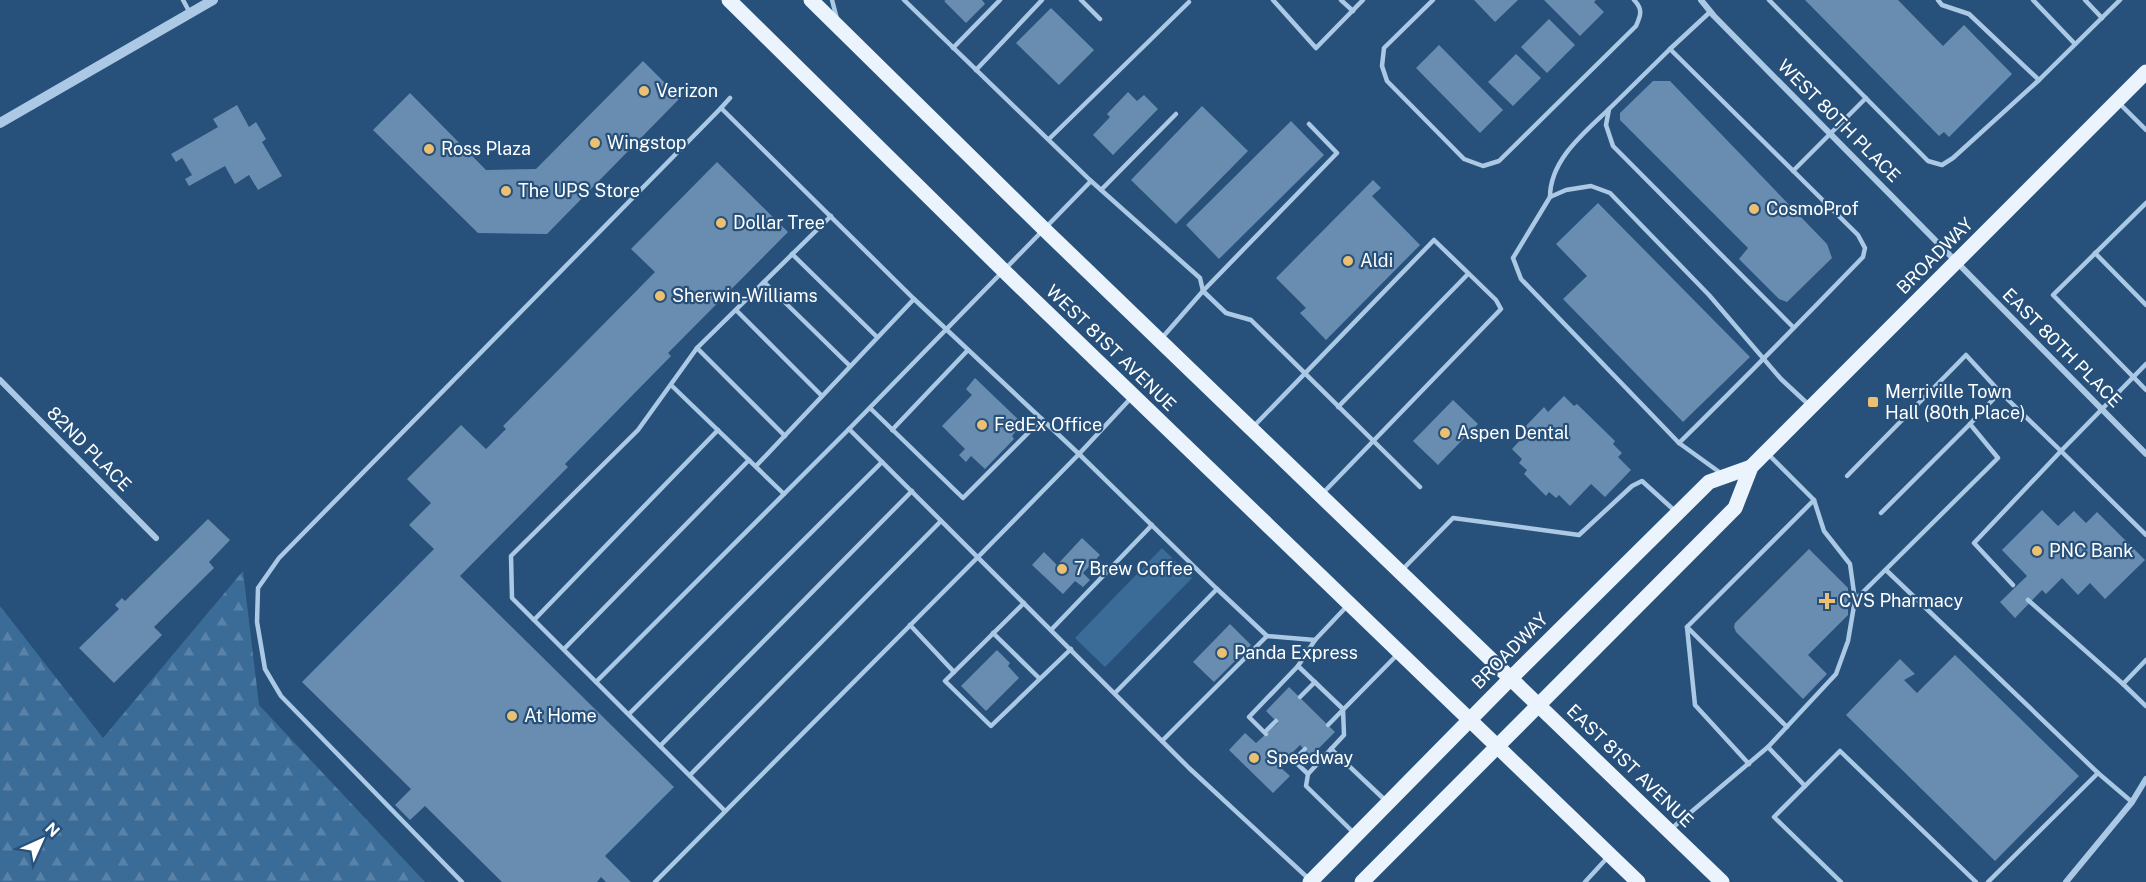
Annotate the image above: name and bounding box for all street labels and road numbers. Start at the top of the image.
street label: WEST 80TH PLACE [1774,55,1905,186]
street label: BROADWAY [1892,213,1977,298]
street label: WEST 81ST AVENUE [1042,280,1181,415]
street label: EAST 80TH PLACE [1998,284,2126,412]
street label: 82ND PLACE [43,402,136,495]
street label: BROADWAY [1467,608,1552,693]
street label: EAST 81ST AVENUE [1563,700,1698,831]

